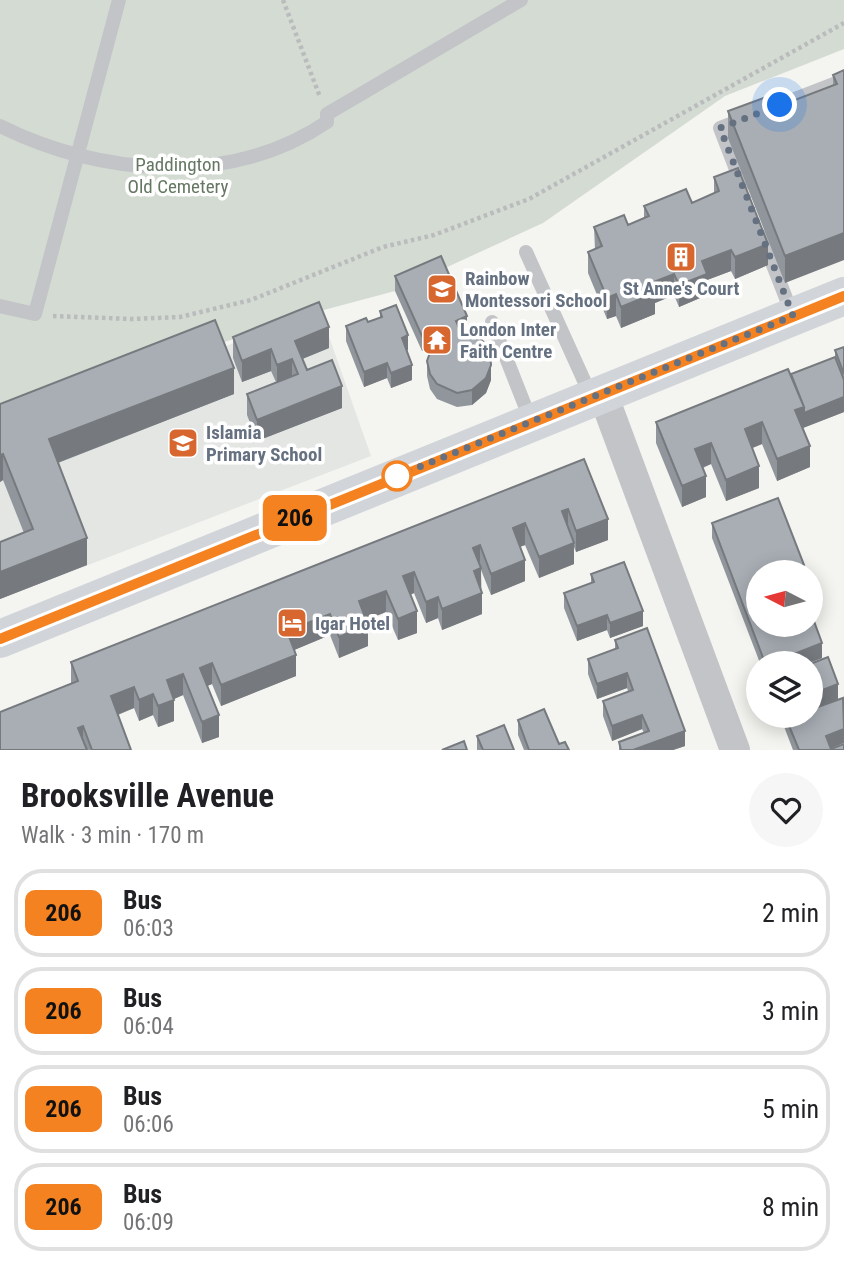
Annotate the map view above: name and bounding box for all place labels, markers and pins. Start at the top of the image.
building icon: St Anne's Court [664,240,698,274]
place label: Rainbow Montessori School [465,267,607,312]
school or university icon: Rainbow Montessori School [425,272,459,306]
place label: St Anne's Court [623,277,739,300]
place label: London Inter Faith Centre [460,318,556,363]
temple icon: London Inter Faith Centre [420,323,454,357]
place label: Islamia Primary School [206,421,322,466]
school or university icon: Islamia Primary School [166,426,200,460]
unlabelled marker [382,461,412,491]
hotel icon: Igar Hotel [275,606,309,640]
place label: Igar Hotel [315,612,390,635]

